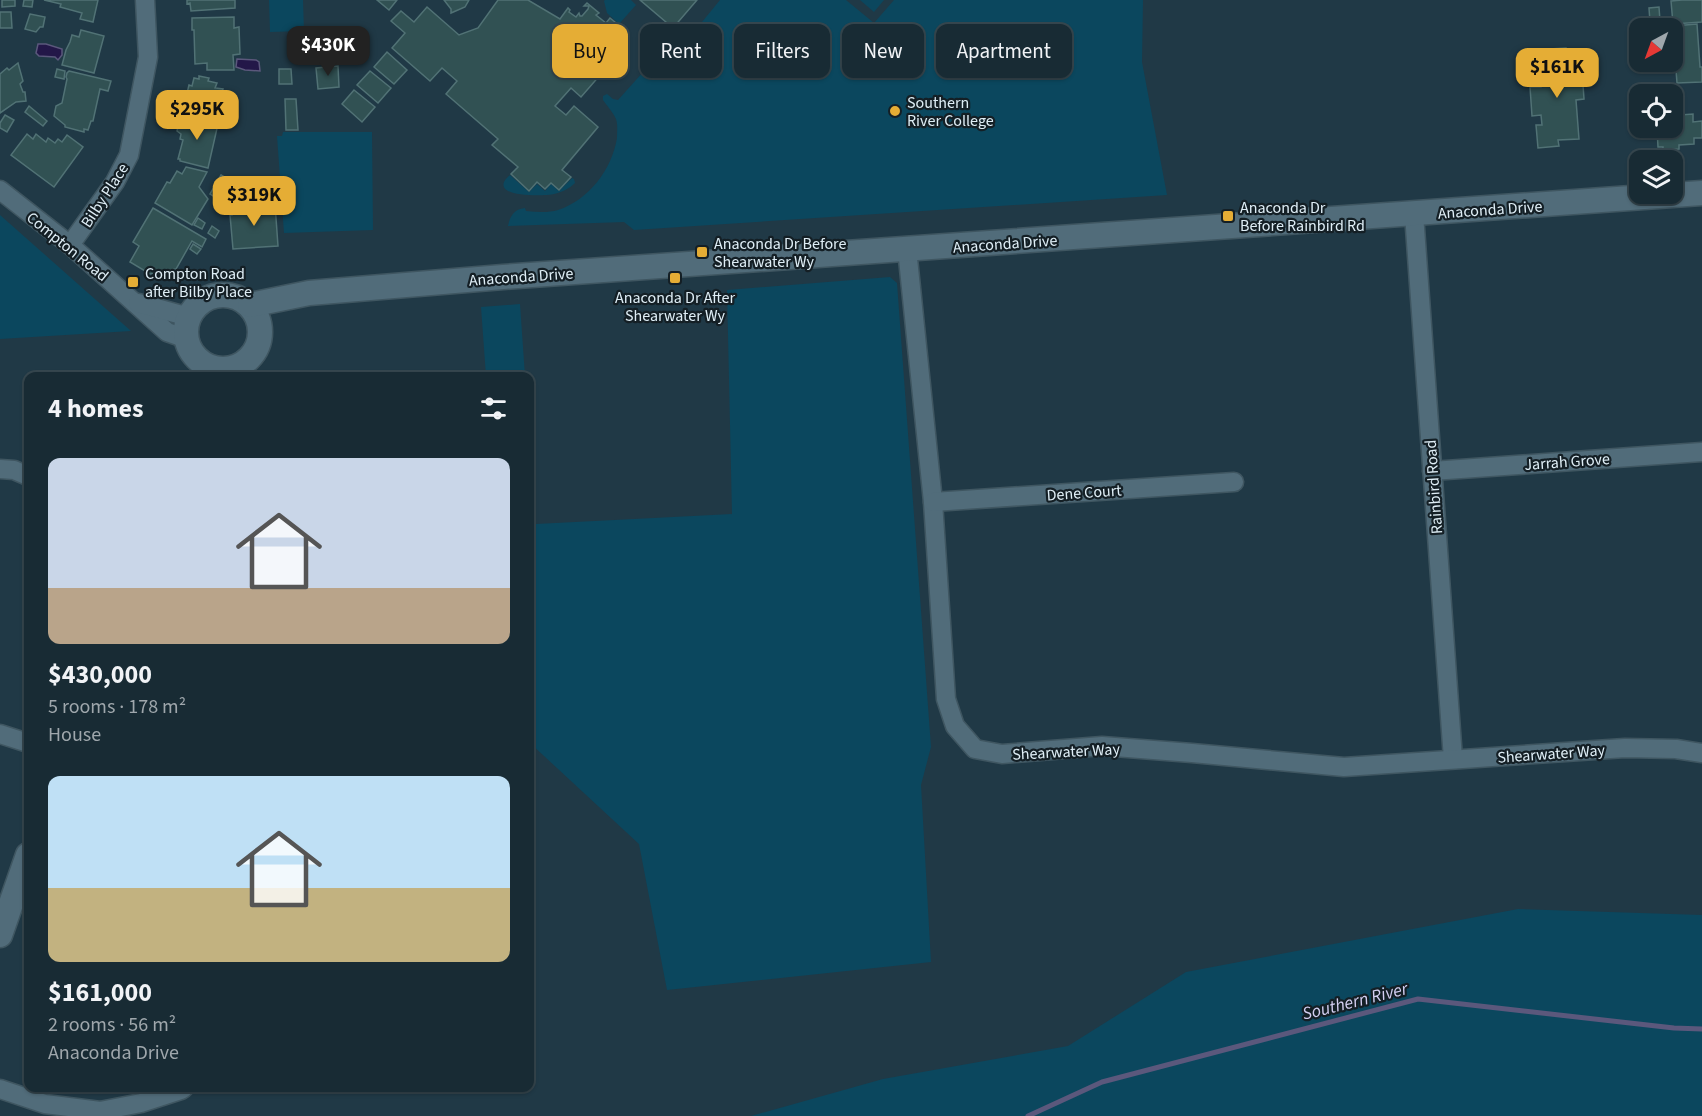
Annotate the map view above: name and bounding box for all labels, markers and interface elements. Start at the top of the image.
north arrow [1629,18,1683,72]
map controls [1629,18,1683,204]
chip: Buy [552,24,628,78]
chip: Rent [640,24,722,78]
chip: Filters [734,24,830,78]
chip: New [842,24,924,78]
chip: Apartment [936,24,1072,78]
pin: $430K [286,26,370,77]
text: $430K [301,31,355,59]
pin: $161K [1515,48,1599,99]
text: $161K [1530,53,1584,81]
button: locate [1629,84,1683,138]
pin: $295K [155,90,239,141]
place label: Southern River College [907,92,994,132]
text: $295K [170,95,224,123]
marker: Southern River College [888,104,902,118]
button: layers [1629,150,1683,204]
street label: Bilby Place [76,159,134,232]
pin: $319K [212,176,296,227]
text: $319K [227,181,281,209]
street label: Anaconda Drive [1437,195,1543,225]
place label: Anaconda Dr Before Rainbird Rd [1240,197,1365,237]
street label: Compton Road [22,207,113,287]
marker: Anaconda Dr Before Rainbird Rd [1221,209,1235,223]
street label: Anaconda Drive [952,229,1058,259]
place label: Anaconda Dr Before Shearwater Wy [714,233,847,273]
marker: Anaconda Dr Before Shearwater Wy [695,245,709,259]
street label: Anaconda Drive [468,262,574,292]
place label: Compton Road after Bilby Place [145,263,252,303]
marker: Anaconda Dr After Shearwater Wy [668,271,682,285]
marker: Compton Road after Bilby Place [126,275,140,289]
place label: Anaconda Dr After Shearwater Wy [615,287,735,327]
text: 4 homes [48,390,143,427]
icon: filters [477,392,510,425]
street label: Rainbird Road [1420,439,1448,535]
street label: Jarrah Grove [1524,448,1611,476]
street label: Dene Court [1046,479,1123,507]
icon: home [225,497,333,605]
text: $430,000 [48,656,152,693]
text: 5 rooms · 178 m² [48,693,186,721]
text: House [48,721,101,749]
street label: Shearwater Way [1012,738,1121,766]
street label: Shearwater Way [1497,739,1606,769]
icon: home [225,815,333,923]
text: $161,000 [48,974,152,1011]
water label: Southern River [1300,976,1411,1027]
text: 2 rooms · 56 m² [48,1011,176,1039]
text: Anaconda Drive [48,1039,179,1067]

